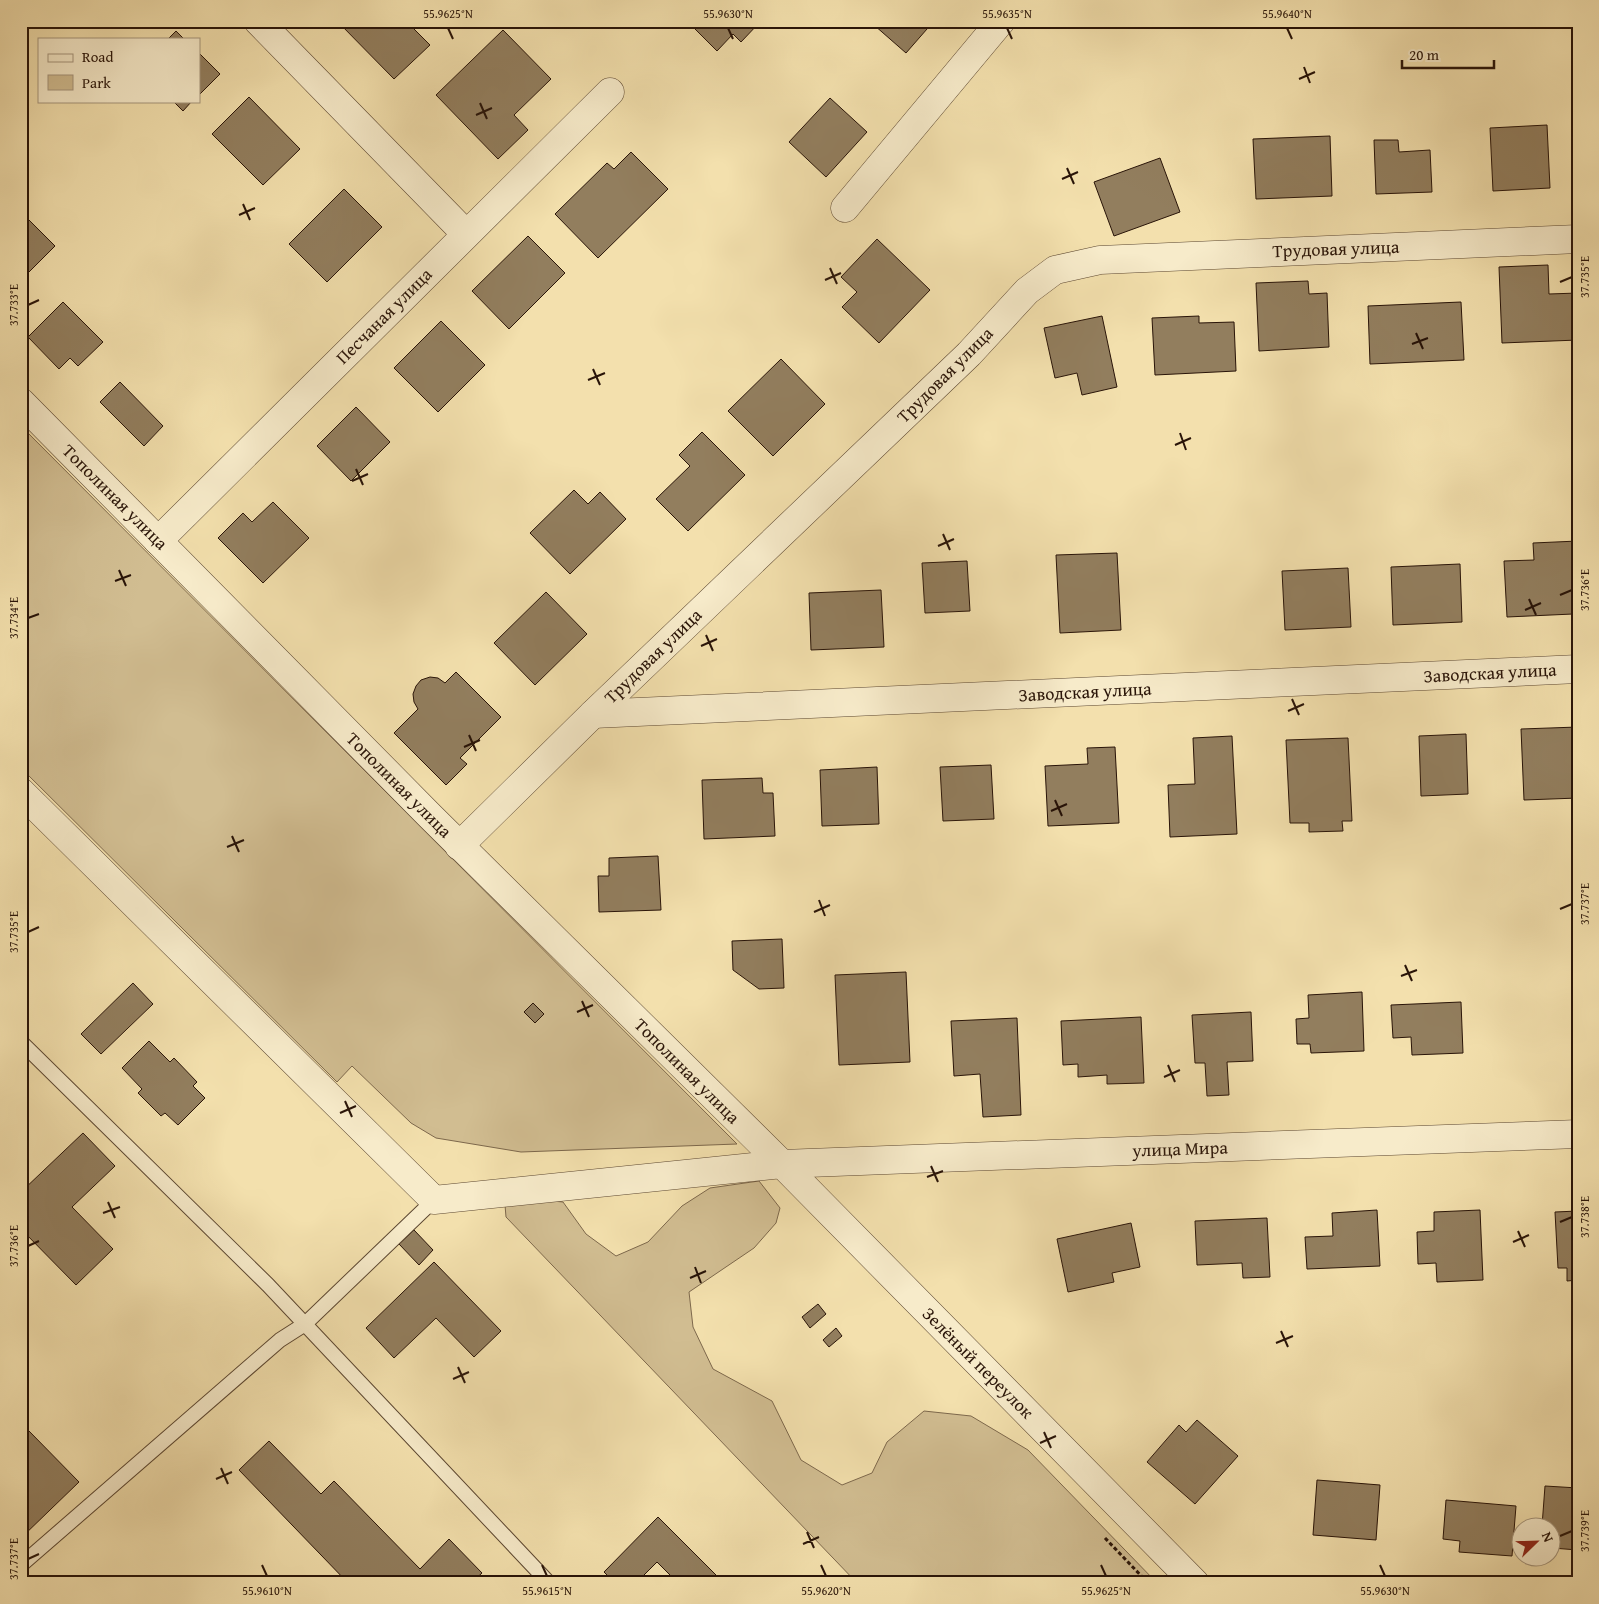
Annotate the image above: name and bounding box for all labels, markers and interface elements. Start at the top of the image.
text: 55.9625°N [423,5,473,22]
text: 55.9630°N [703,5,753,22]
text: 55.9635°N [982,5,1032,22]
text: 55.9640°N [1262,5,1312,22]
legend [38,38,200,102]
scale bar [1402,38,1494,70]
text: 20 m [1409,44,1440,65]
text: Road [82,46,113,67]
text: Park [82,72,111,93]
street label: Трудовая улица [1272,233,1400,264]
text: 37.735°E [1576,256,1593,298]
street label: Песчаная улица [329,261,438,370]
text: 37.733°E [5,284,22,326]
street label: Трудовая улица [890,320,999,429]
street label: Тополиная улица [56,438,175,556]
text: 37.736°E [1576,569,1593,611]
text: 37.734°E [5,597,22,639]
street label: Трудовая улица [598,602,708,709]
street label: Заводская улица [1423,656,1558,689]
street label: Заводская улица [1018,675,1153,708]
street label: Тополиная улица [340,726,459,844]
text: 37.737°E [1576,883,1593,925]
text: 37.735°E [5,911,22,953]
street label: Тополиная улица [628,1012,747,1130]
street label: улица Мира [1131,1133,1229,1164]
text: 37.738°E [1576,1196,1593,1238]
text: 37.736°E [5,1225,22,1267]
street label: Зелёный переулок [916,1301,1041,1425]
text: 37.739°E [1576,1510,1593,1552]
north arrow [1512,1516,1562,1566]
text: N [1537,1529,1559,1546]
text: 37.737°E [5,1538,22,1580]
text: 55.9610°N [242,1582,292,1599]
text: 55.9615°N [522,1582,572,1599]
text: 55.9620°N [801,1582,851,1599]
text: 55.9625°N [1081,1582,1131,1599]
text: 55.9630°N [1360,1582,1410,1599]

